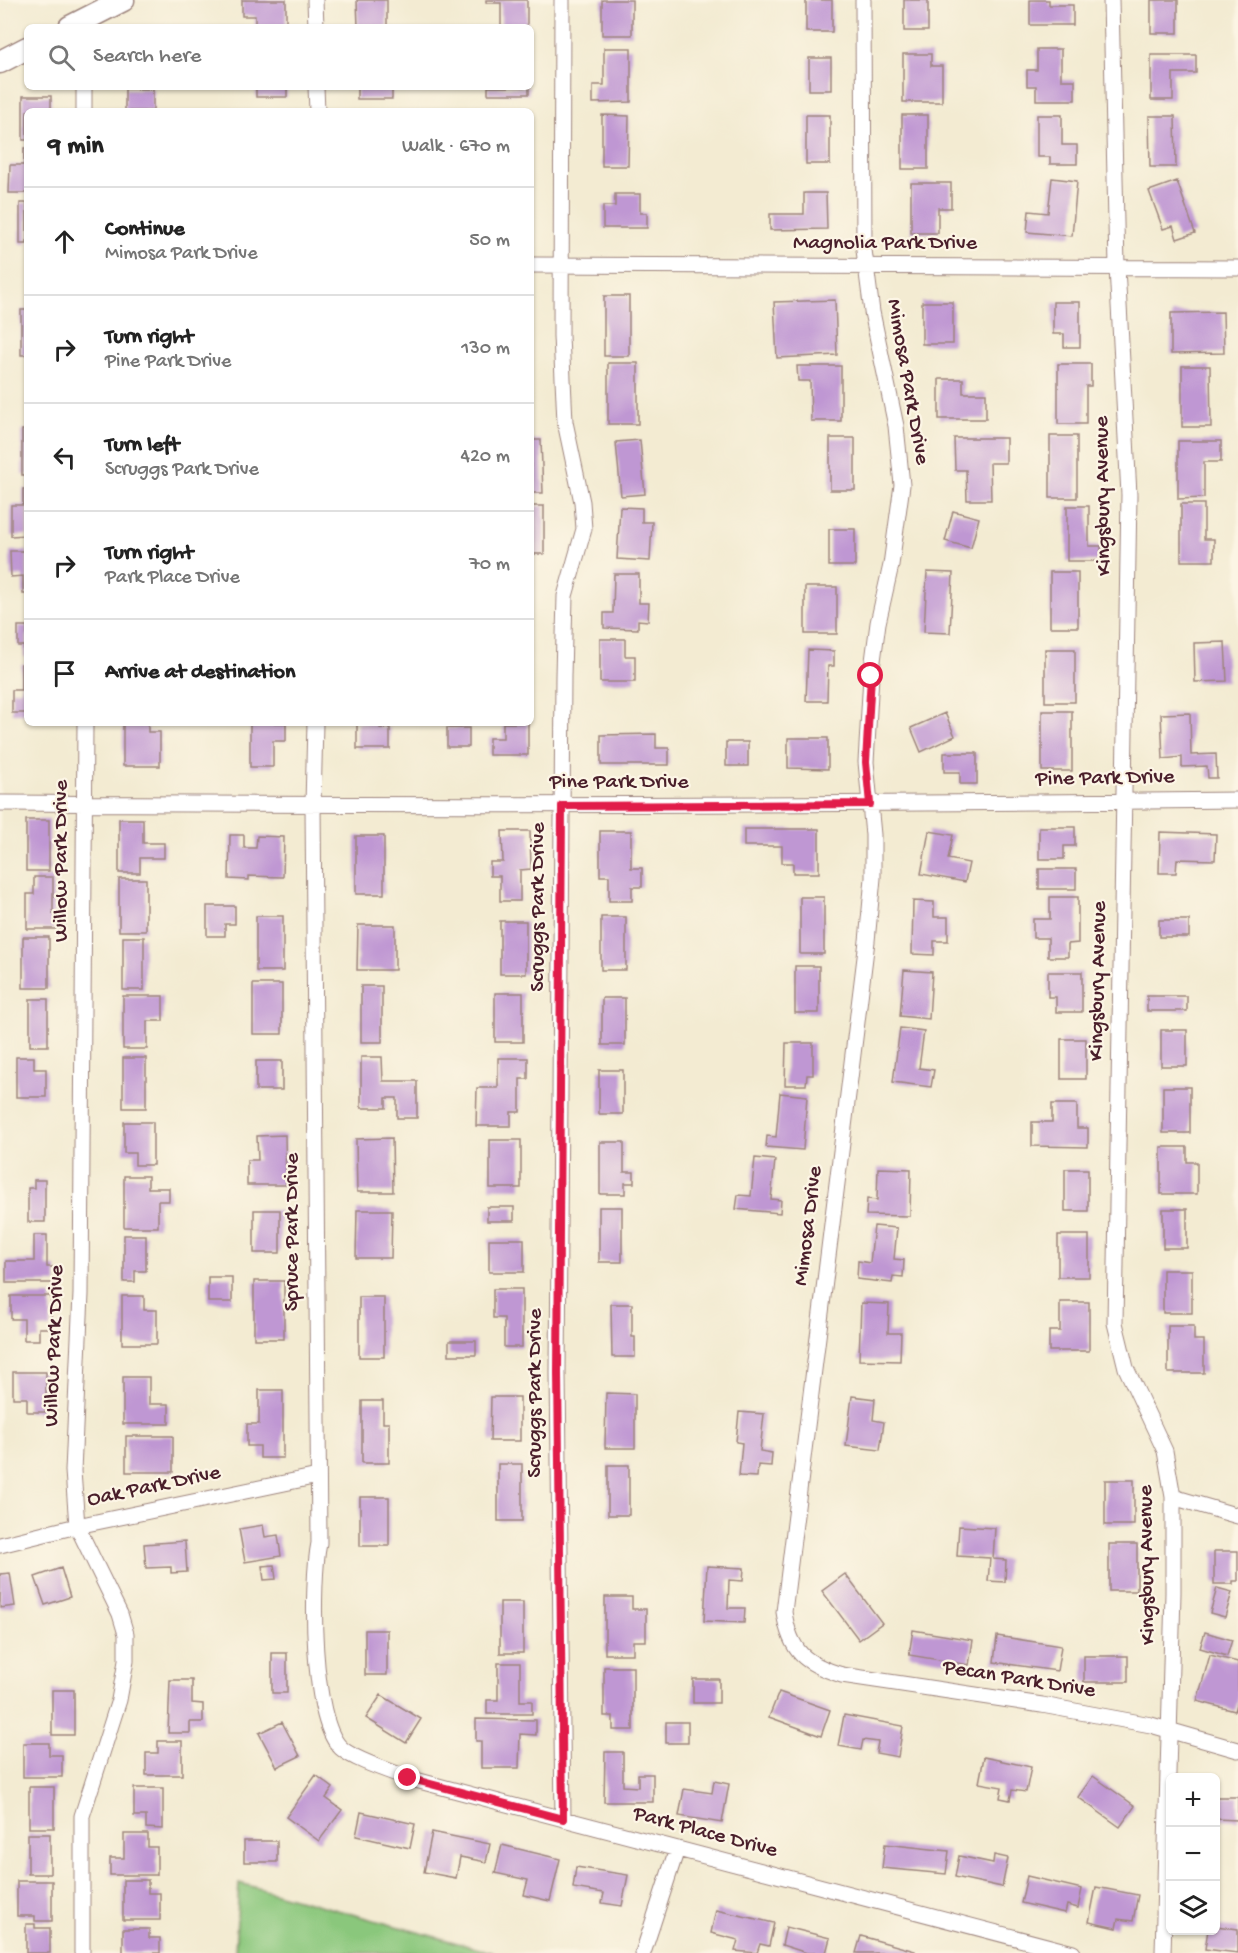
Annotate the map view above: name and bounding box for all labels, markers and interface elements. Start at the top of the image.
search box [24,24,534,90]
icon: search [45,41,78,74]
text: Search here [93,44,201,70]
text: 9 min [48,132,104,163]
text: Walk · 670 m [402,136,510,159]
text: Continue [105,217,185,243]
icon: ahead [48,225,81,258]
text: 50 m [469,230,510,253]
street label: Magnolia Park Drive [793,231,978,257]
text: Mimosa Park Drive [105,243,257,266]
street label: Mimosa Park Drive [880,297,934,467]
text: Turn right [105,325,193,351]
icon: right [48,333,81,366]
text: 130 m [461,338,510,361]
text: Pine Park Drive [105,351,231,374]
street label: Kingsbury Avenue [1090,415,1118,576]
text: Turn left [105,433,179,459]
icon: left [48,441,81,474]
text: 420 m [460,446,510,469]
text: Scruggs Park Drive [105,459,259,482]
text: Turn right [105,541,193,567]
icon: right [48,549,81,582]
text: 70 m [469,554,510,577]
text: Park Place Drive [105,567,240,590]
icon: arrive [48,657,81,690]
text: Arrive at destination [105,660,295,686]
route start [857,662,883,688]
street label: Pine Park Drive [1034,765,1175,793]
street label: Pine Park Drive [548,770,689,796]
street label: Willow Park Drive [49,779,75,942]
street label: Scruggs Park Drive [526,822,552,992]
street label: Kingsbury Avenue [1085,900,1113,1061]
street label: Spruce Park Drive [280,1152,306,1311]
street label: Mimosa Drive [789,1164,829,1287]
street label: Willow Park Drive [39,1264,71,1427]
street label: Scruggs Park Drive [523,1308,549,1478]
street label: Oak Park Drive [85,1460,224,1514]
street label: Kingsbury Avenue [1134,1484,1162,1645]
street label: Pecan Park Drive [940,1655,1098,1705]
route end [394,1764,420,1790]
map controls [1166,1773,1220,1935]
button: + [1166,1773,1220,1827]
street label: Park Place Drive [629,1801,781,1865]
button: − [1166,1827,1220,1881]
button: layers [1166,1881,1220,1935]

